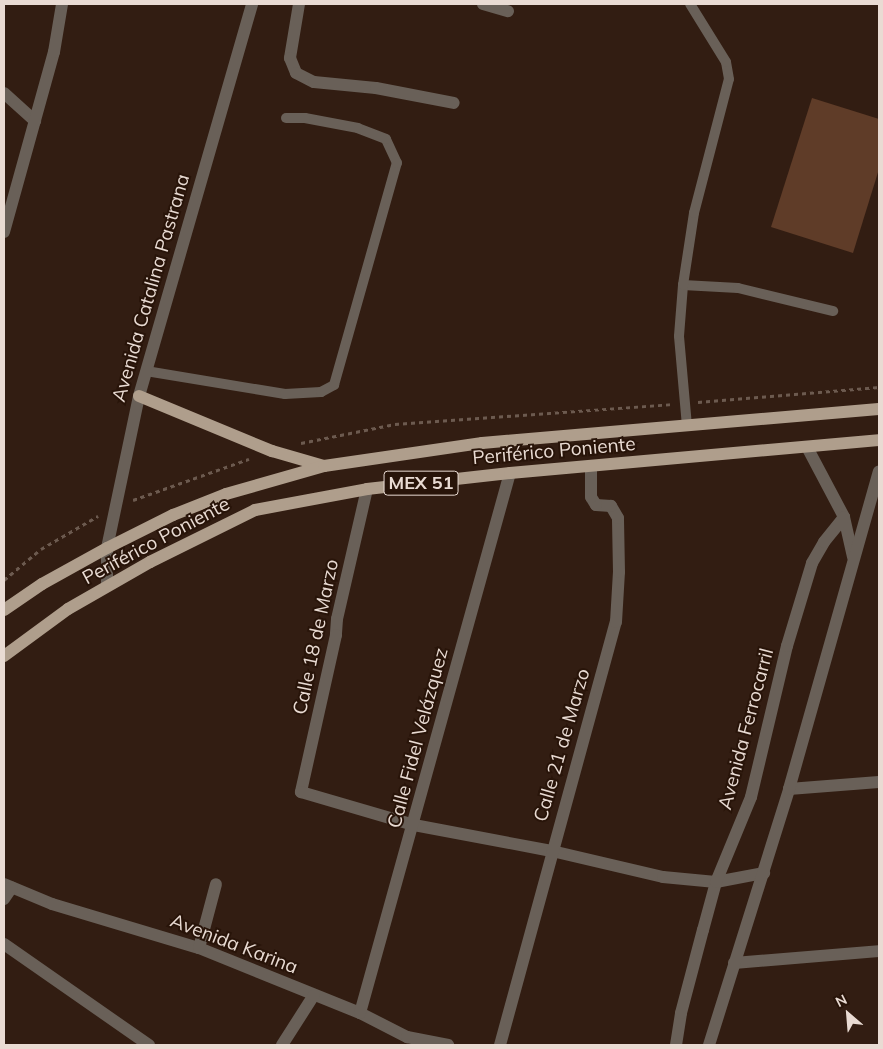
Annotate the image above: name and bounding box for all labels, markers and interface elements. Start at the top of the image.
street label: Avenida Catalina Pastrana [108,171,194,405]
street label: Periférico Poniente [472,433,636,469]
road number: MEX 51 [384,468,458,498]
street label: Periférico Poniente [78,493,234,589]
street label: Calle 18 de Marzo [288,557,344,717]
street label: Calle Fidel Velázquez [383,645,453,831]
street label: Avenida Ferrocarril [714,646,778,812]
street label: Calle 21 de Marzo [529,666,595,824]
street label: Avenida Karina [167,909,301,979]
north arrow [823,989,873,1039]
text: N [832,990,850,1011]

